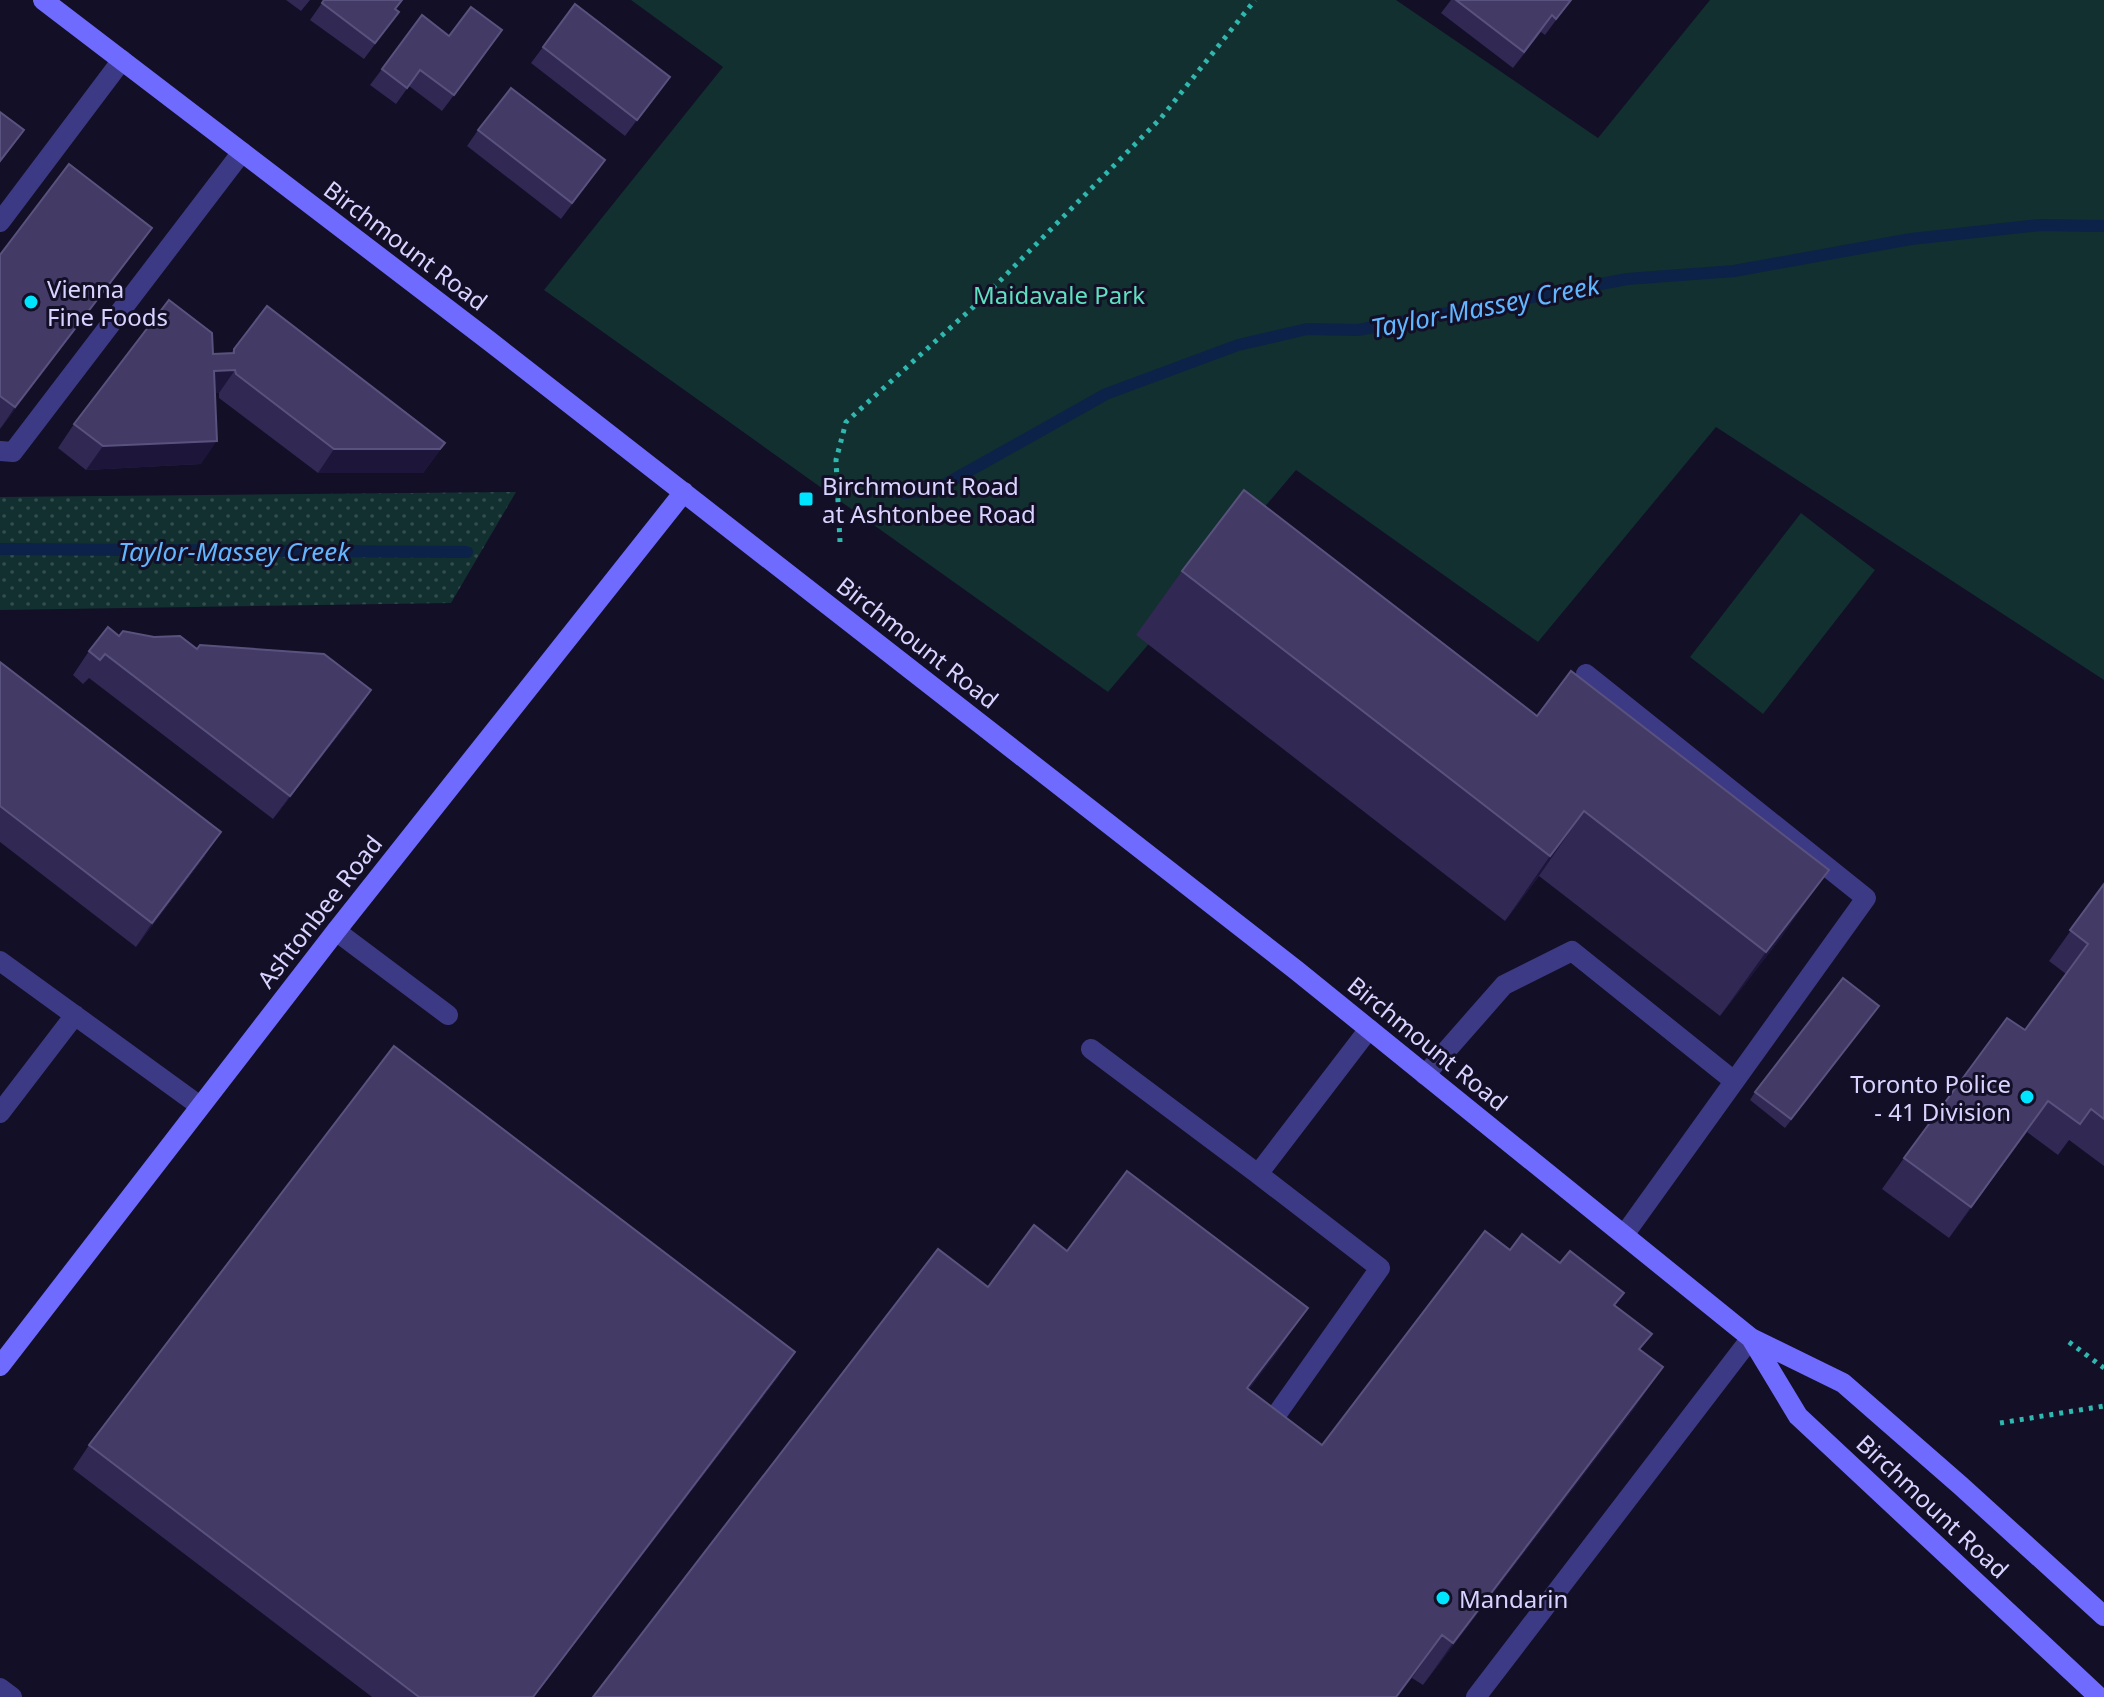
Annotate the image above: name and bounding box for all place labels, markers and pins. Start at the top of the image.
place label: Vienna Fine Foods [47,272,168,333]
marker: Vienna Fine Foods [22,293,40,311]
place label: Birchmount Road at Ashtonbee Road [822,469,1036,530]
marker: Birchmount Road at Ashtonbee Road [797,490,815,508]
place label: Toronto Police - 41 Division [1850,1067,2011,1128]
marker: Toronto Police - 41 Division [2018,1088,2036,1106]
place label: Mandarin [1459,1582,1568,1615]
marker: Mandarin [1434,1589,1452,1607]

